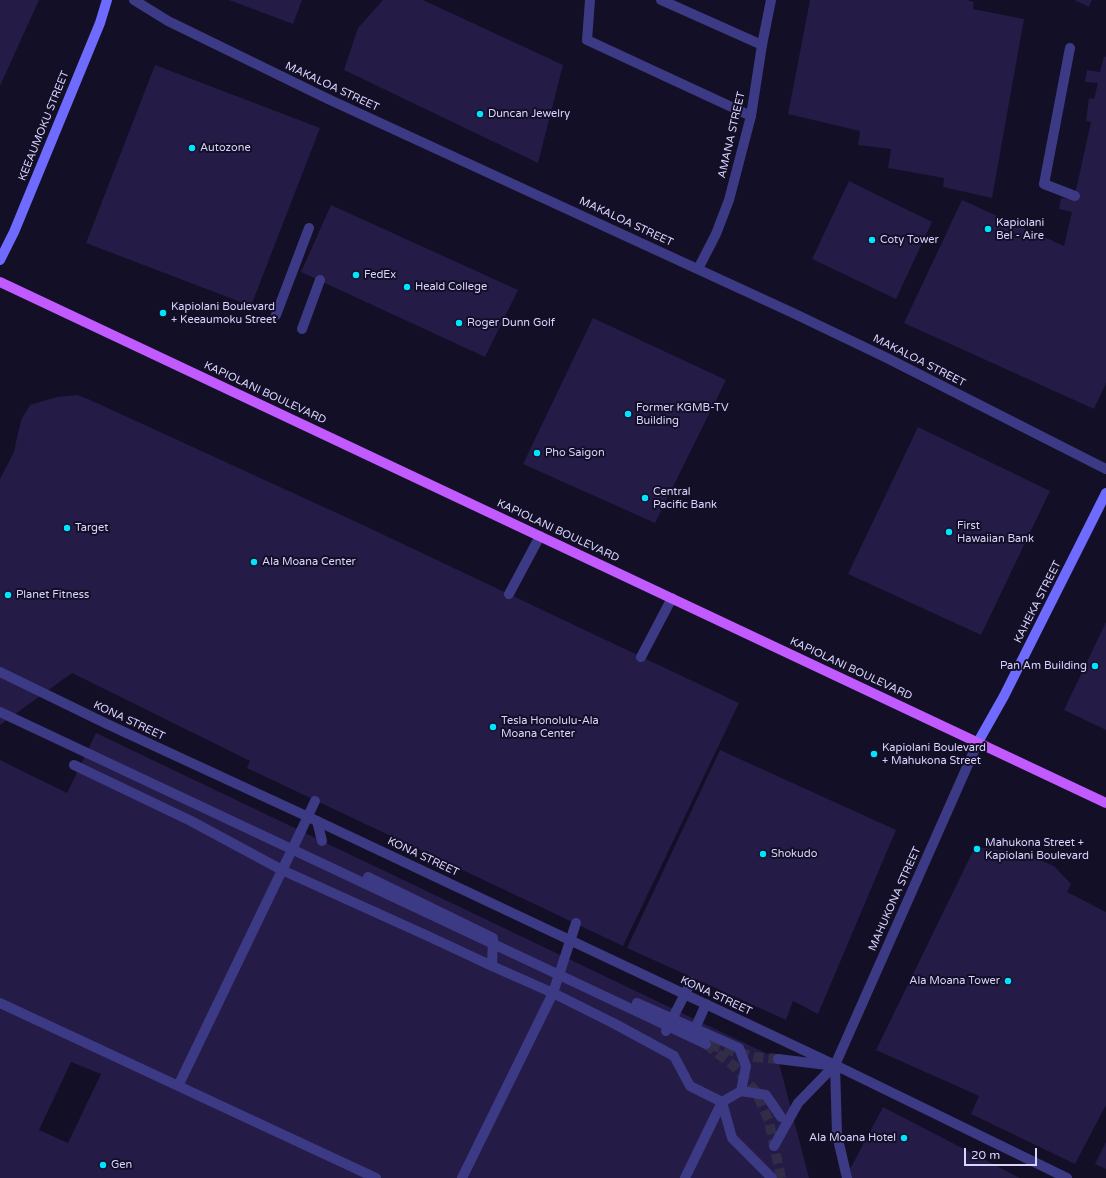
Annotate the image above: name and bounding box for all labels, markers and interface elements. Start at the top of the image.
street label: MAKALOA STREET [283,59,381,115]
street label: KEEAUMOKU STREET [16,69,72,183]
street label: AMANA STREET [716,90,748,180]
place label: Duncan Jewelry [488,107,570,121]
marker: Duncan Jewelry [475,109,485,119]
place label: Autozone [200,141,251,155]
marker: Autozone [187,143,197,153]
street label: MAKALOA STREET [577,194,675,250]
place label: Kapiolani Bel - Aire [996,216,1044,242]
marker: Kapiolani Bel - Aire [983,224,993,234]
place label: Coty Tower [880,233,939,247]
marker: Coty Tower [867,235,877,245]
place label: FedEx [364,268,396,282]
marker: FedEx [351,270,361,280]
place label: Heald College [415,280,487,294]
marker: Heald College [402,282,412,292]
place label: Kapiolani Boulevard + Keeaumoku Street [171,300,276,326]
marker: Kapiolani Boulevard + Keeaumoku Street [158,308,168,318]
place label: Roger Dunn Golf [467,316,555,330]
marker: Roger Dunn Golf [454,318,464,328]
street label: MAKALOA STREET [871,332,967,390]
street label: KAPIOLANI BOULEVARD [202,359,328,427]
place label: Former KGMB-TV Building [636,401,729,427]
marker: Former KGMB-TV Building [623,409,633,419]
place label: Pho Saigon [545,446,605,460]
marker: Pho Saigon [532,448,542,458]
place label: Central Pacific Bank [653,485,717,511]
marker: Central Pacific Bank [640,493,650,503]
street label: KAPIOLANI BOULEVARD [495,497,621,565]
place label: First Hawaiian Bank [957,519,1034,545]
place label: Target [75,521,108,535]
marker: Target [62,523,72,533]
marker: First Hawaiian Bank [944,527,954,537]
place label: Ala Moana Center [262,555,356,569]
marker: Ala Moana Center [249,557,259,567]
street label: KAHEKA STREET [1012,559,1064,645]
place label: Planet Fitness [16,588,89,602]
marker: Planet Fitness [3,590,13,600]
street label: KAPIOLANI BOULEVARD [788,635,914,703]
place label: Pan Am Building [1000,659,1087,673]
marker: Pan Am Building [1090,661,1100,671]
street label: KONA STREET [91,699,167,743]
place label: Tesla Honolulu-Ala Moana Center [501,714,599,740]
marker: Tesla Honolulu-Ala Moana Center [488,722,498,732]
place label: Kapiolani Boulevard + Mahukona Street [882,741,986,767]
marker: Kapiolani Boulevard + Mahukona Street [869,749,879,759]
street label: KONA STREET [385,835,461,879]
place label: Mahukona Street + Kapiolani Boulevard [985,836,1089,862]
marker: Mahukona Street + Kapiolani Boulevard [972,844,982,854]
street label: MAHUKONA STREET [866,845,924,953]
place label: Shokudo [771,847,817,861]
marker: Shokudo [758,849,768,859]
street label: KONA STREET [678,974,754,1018]
place label: Ala Moana Tower [909,974,1000,988]
marker: Ala Moana Tower [1003,976,1013,986]
place label: Ala Moana Hotel [809,1131,896,1145]
marker: Ala Moana Hotel [899,1133,909,1143]
scale bar [966,1140,1039,1166]
text: 20 m [971,1148,1000,1162]
place label: Gen [111,1158,132,1172]
marker: Gen [98,1160,108,1170]

